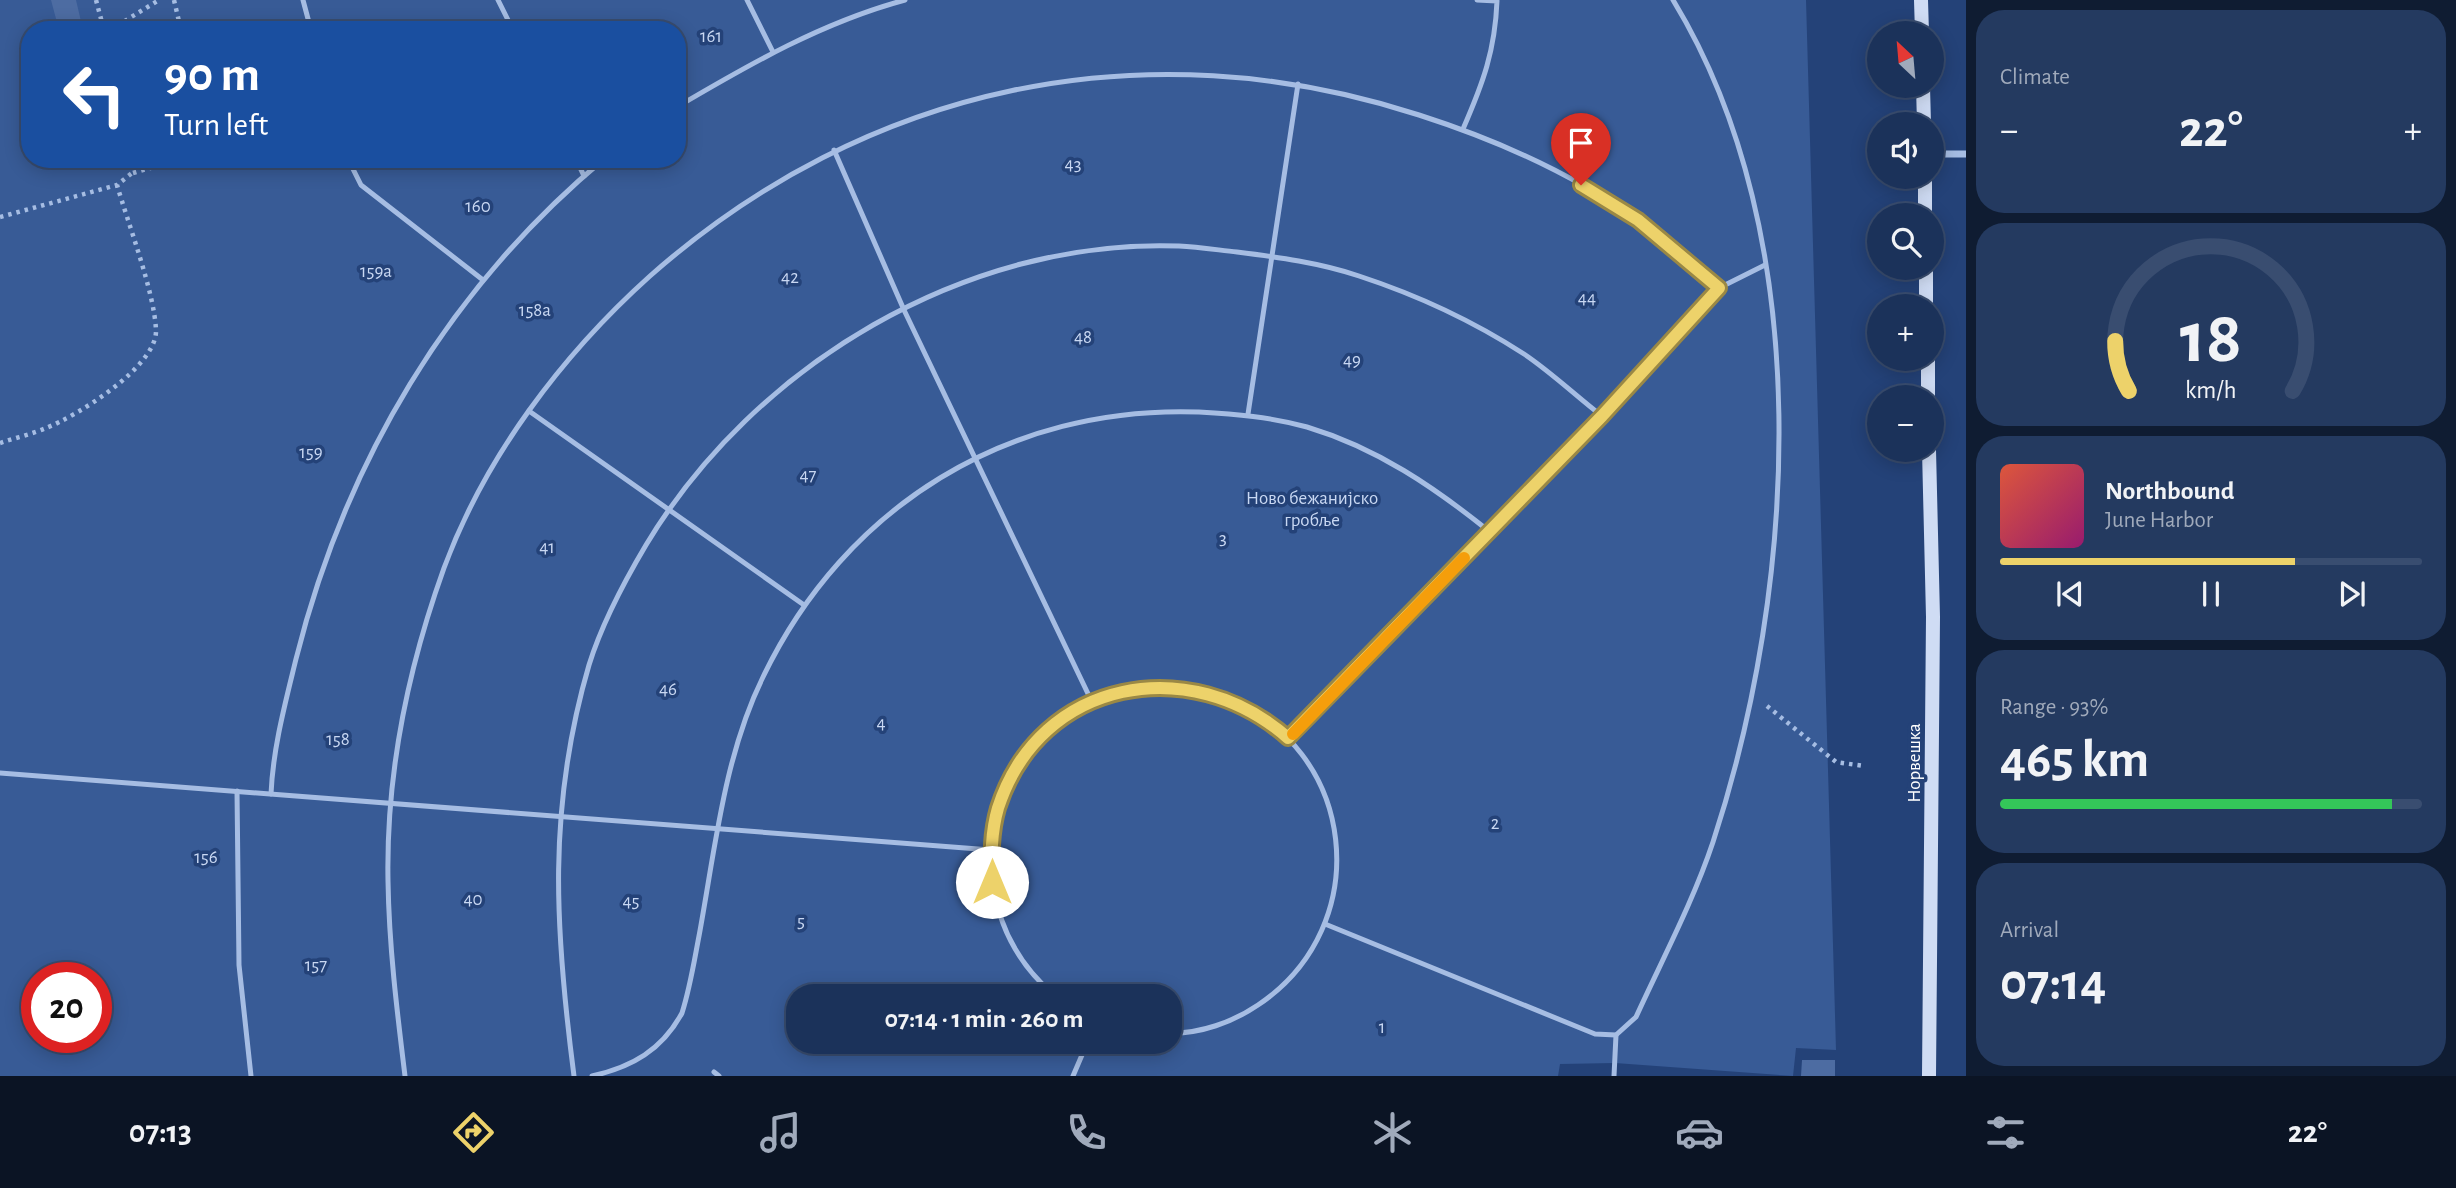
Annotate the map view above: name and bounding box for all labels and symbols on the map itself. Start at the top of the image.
north arrow [1867,21,1944,98]
park label: 161 [700,27,722,46]
pin [1551,113,1611,185]
park label: 43 [1065,155,1081,174]
park label: 160 [465,197,491,216]
park label: 159a [360,262,392,281]
park label: 42 [781,268,799,287]
park label: 44 [1578,289,1596,308]
park label: 158a [519,301,551,320]
park label: 48 [1074,328,1092,347]
park label: 49 [1343,351,1361,370]
park label: 159 [299,443,323,462]
park label: 47 [799,466,817,485]
park label: Ново бежанијско гробље [1246,489,1378,530]
park label: 3 [1219,529,1227,548]
park label: 41 [539,538,555,557]
park label: 46 [659,680,677,699]
park label: 4 [876,714,886,733]
street label: Норвешка [1905,723,1924,803]
park label: 158 [326,730,350,749]
park label: 2 [1491,814,1500,833]
position arrow [955,845,1029,919]
park label: 156 [194,848,218,867]
park label: 40 [463,890,483,909]
park label: 45 [622,892,640,911]
park label: 5 [797,912,805,931]
park label: 157 [305,956,327,975]
speed limit sign: 20 [21,962,112,1053]
park label: 1 [1379,1018,1385,1037]

